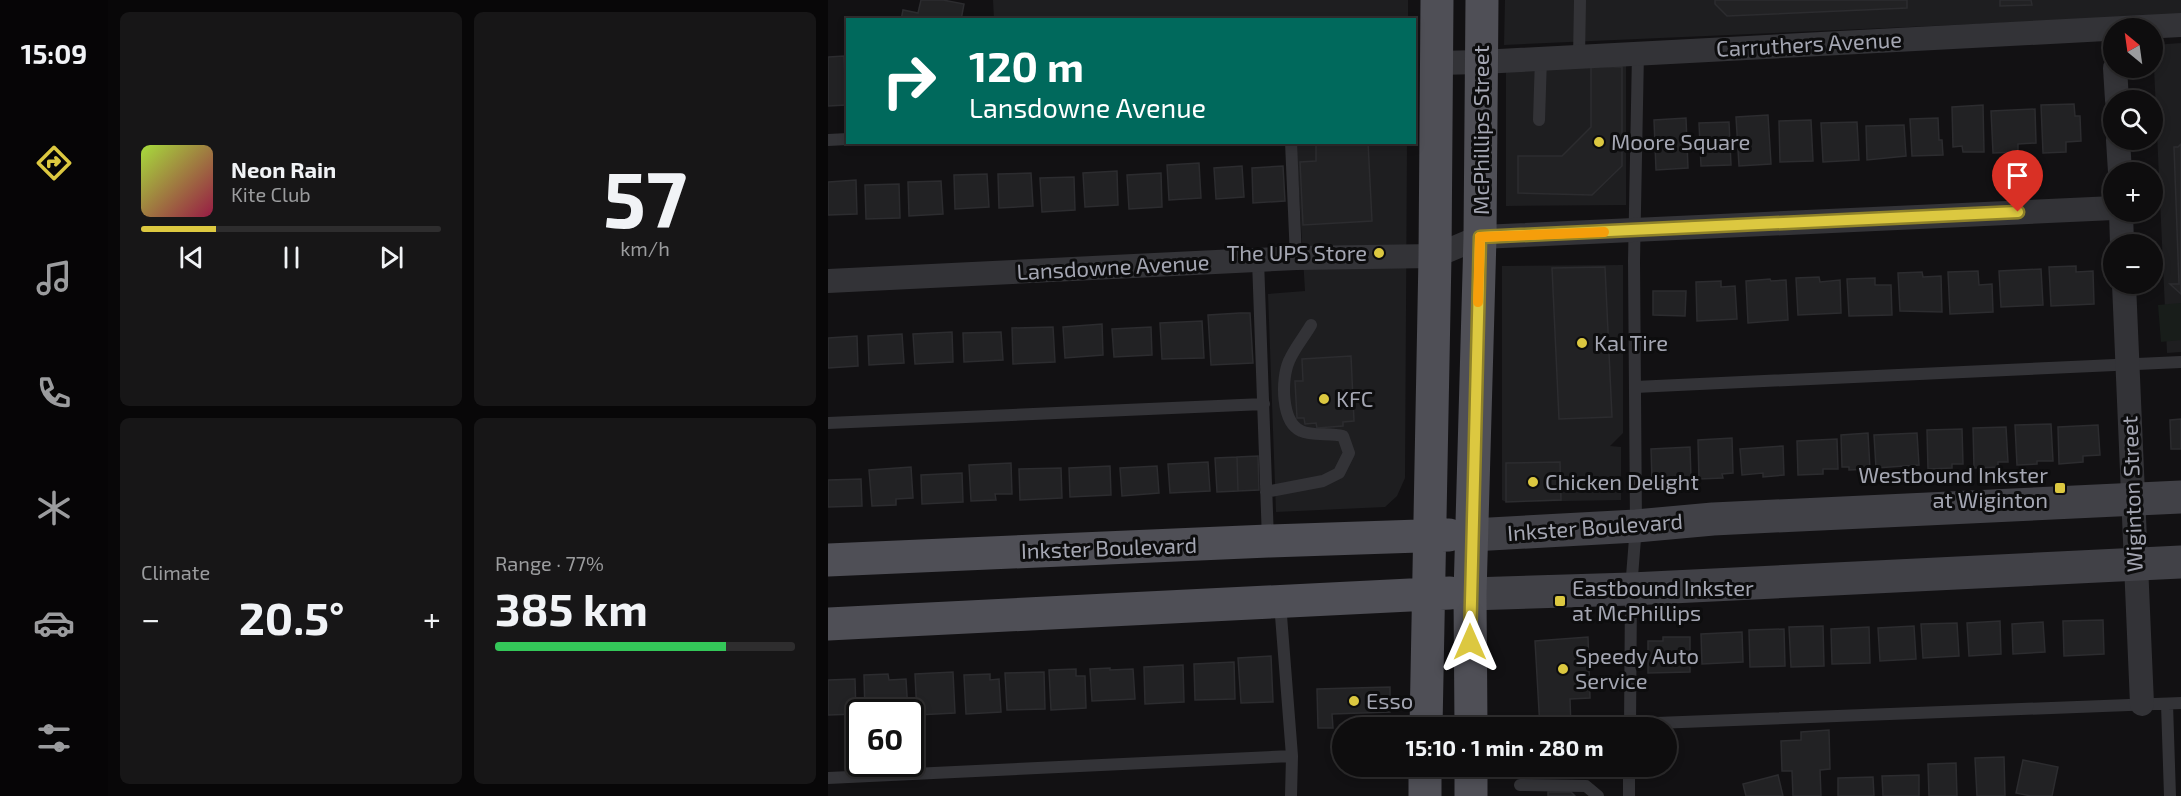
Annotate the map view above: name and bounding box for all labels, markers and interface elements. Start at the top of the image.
north arrow [2103,18,2163,78]
map controls [2103,18,2163,294]
street label: Carruthers Avenue [1715,25,1902,61]
text: 15:09 [21,37,87,69]
text: 120 m [969,40,1084,90]
icon: right [870,42,948,120]
street label: McPhillips Street [1467,45,1493,215]
button: search [2103,90,2163,150]
text: Lansdowne Avenue [969,91,1206,123]
place label: Moore Square [1611,128,1750,154]
marker: Moore Square [1592,135,1606,149]
icon: directions [33,142,75,184]
text: 57 [603,150,687,244]
pin [1992,150,2043,212]
text: Neon Rain [231,156,336,182]
icon: arrive [2001,159,2034,192]
button: + [2103,162,2163,222]
text: Kite Club [231,182,311,206]
button: − [2103,234,2163,294]
text: km/h [620,236,670,260]
place label: The UPS Store [1226,239,1367,265]
icon: previous [175,241,208,274]
icon: pause [275,241,308,274]
icon: next [375,241,408,274]
marker: The UPS Store [1372,246,1386,260]
street label: Lansdowne Avenue [1016,248,1210,284]
icon: music [33,257,75,299]
place label: Kal Tire [1594,329,1668,355]
marker: Kal Tire [1575,336,1589,350]
icon: phone [33,372,75,414]
place label: KFC [1336,385,1373,411]
marker: KFC [1317,392,1331,406]
street label: Wiginton Street [2115,415,2147,573]
place label: Westbound Inkster at Wiginton [1858,461,2048,512]
place label: Chicken Delight [1545,468,1699,494]
marker: Chicken Delight [1526,475,1540,489]
marker: Westbound Inkster at Wiginton [2053,481,2067,495]
icon: climate [33,487,75,529]
street label: Inkster Boulevard [1506,507,1684,545]
street label: Inkster Boulevard [1020,531,1197,563]
text: Range · 77% [495,551,604,575]
text: Climate [141,560,210,584]
place label: Eastbound Inkster at McPhillips [1572,574,1754,625]
text: 385 km [495,581,648,635]
text: 20.5° [239,590,344,644]
marker: Eastbound Inkster at McPhillips [1553,594,1567,608]
text: − [141,598,160,638]
text: + [423,598,441,638]
icon: car [33,602,75,644]
position arrow [1438,610,1502,674]
place label: Speedy Auto Service [1575,642,1699,693]
marker: Speedy Auto Service [1556,662,1570,676]
place label: Esso [1366,687,1413,713]
marker: Esso [1347,694,1361,708]
speed limit sign: 60 [846,699,924,777]
icon: filters [33,717,75,759]
text: 15:10 · 1 min · 280 m [1405,734,1604,760]

